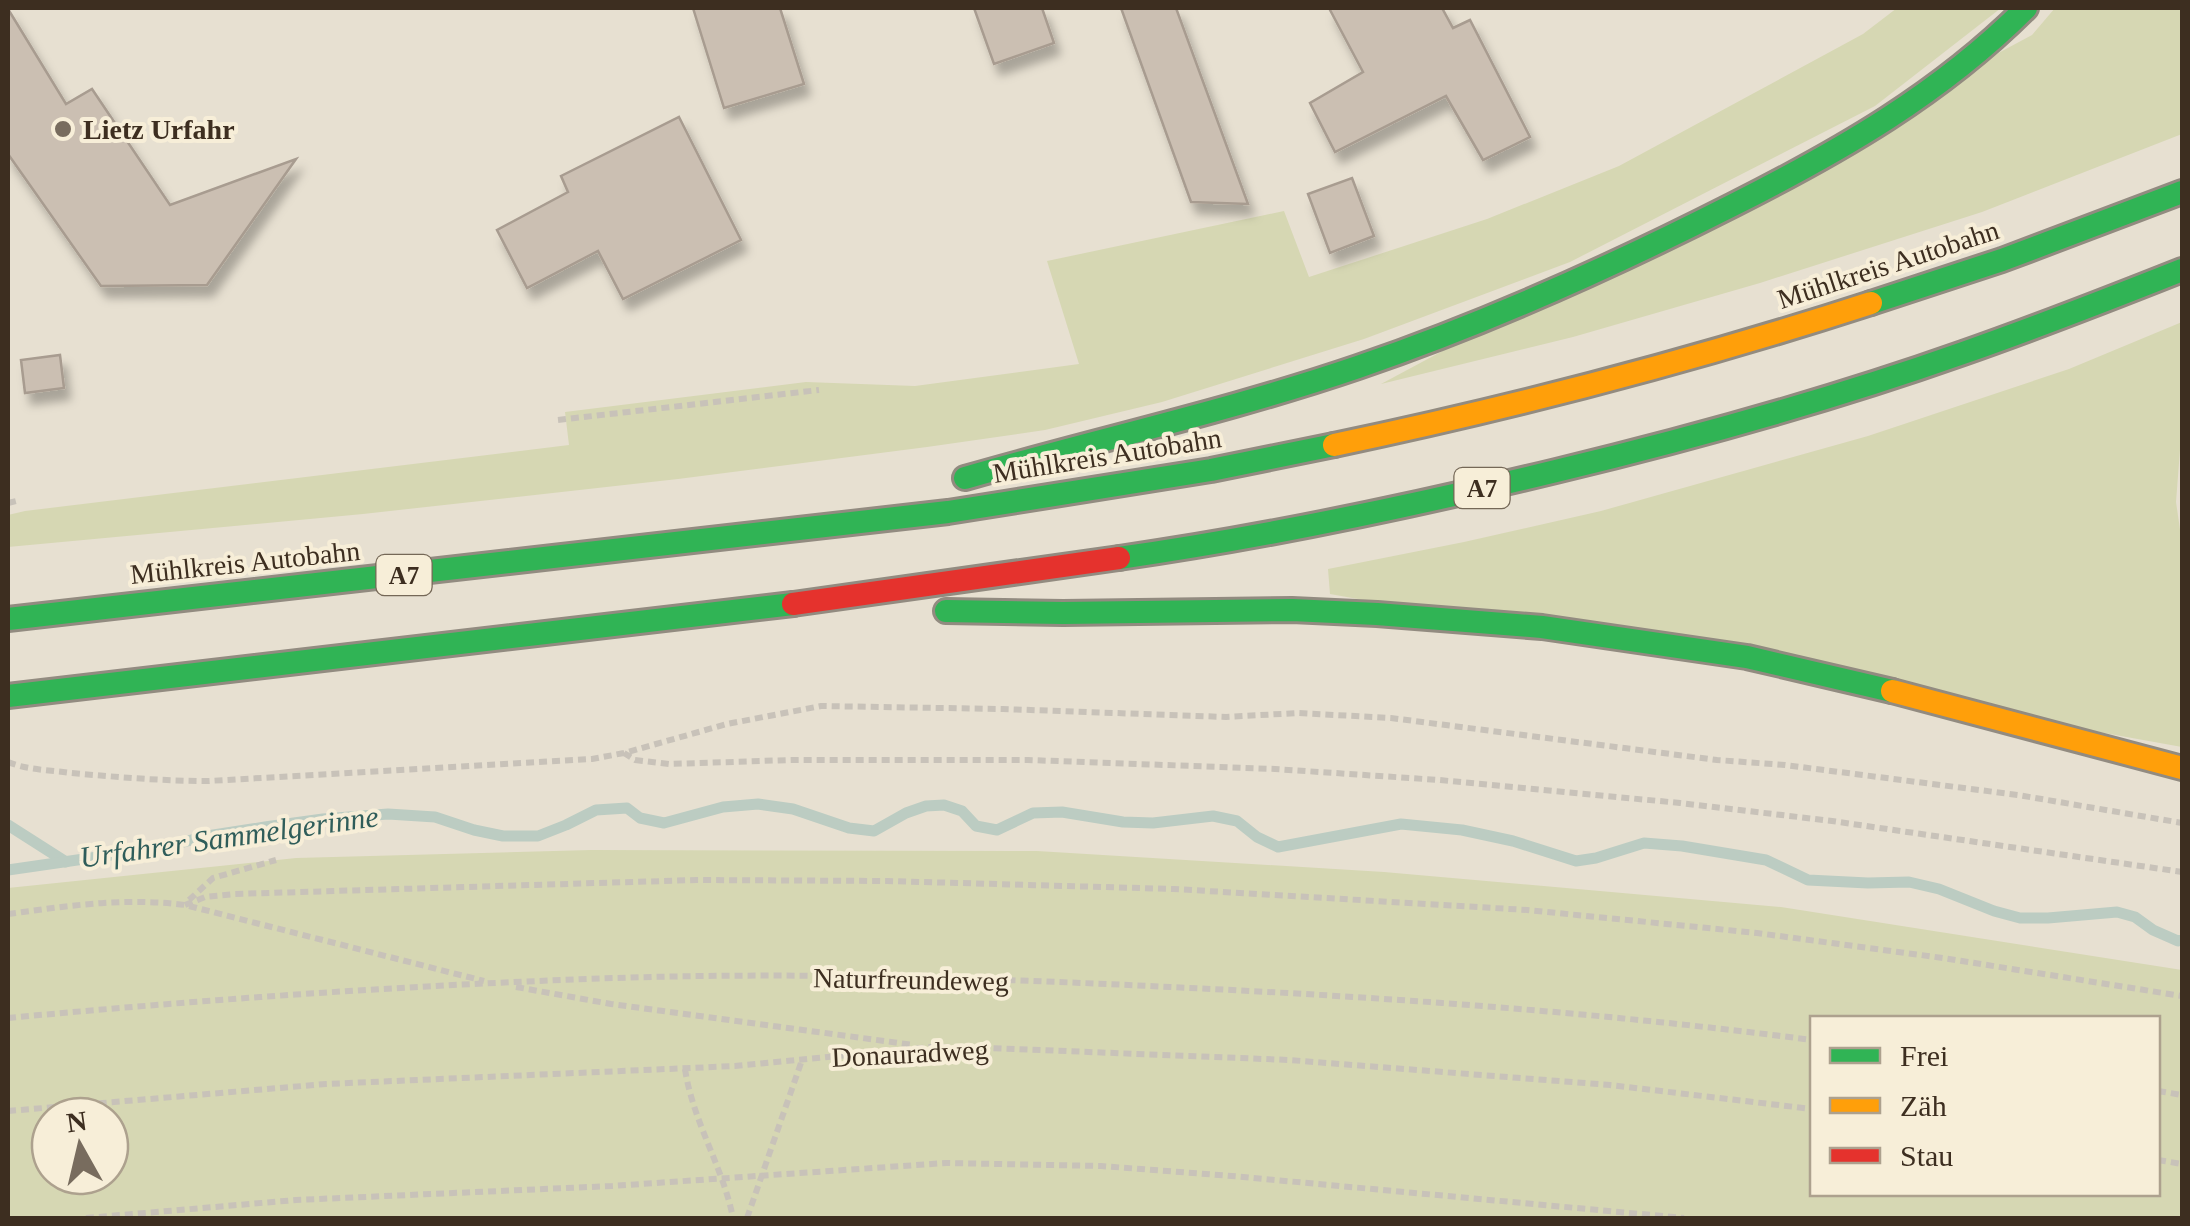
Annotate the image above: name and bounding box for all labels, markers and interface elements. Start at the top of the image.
place label: Lietz Urfahr [83,114,235,145]
marker: Lietz Urfahr [52,118,74,140]
street label: Mühlkreis Autobahn [1774,214,2003,315]
street label: Mühlkreis Autobahn [991,422,1224,489]
road number: A7 [1454,468,1510,508]
street label: Mühlkreis Autobahn [129,535,362,590]
road number: A7 [376,555,432,595]
water label: Urfahrer Sammelgerinne [77,799,380,874]
street label: Naturfreundeweg [813,962,1009,997]
legend [1810,1016,2160,1196]
street label: Donauradweg [831,1034,989,1073]
text: Frei [1900,1039,1948,1072]
text: Zäh [1900,1089,1947,1122]
north arrow [30,1096,130,1196]
text: N [64,1105,89,1138]
text: Stau [1900,1139,1953,1172]

